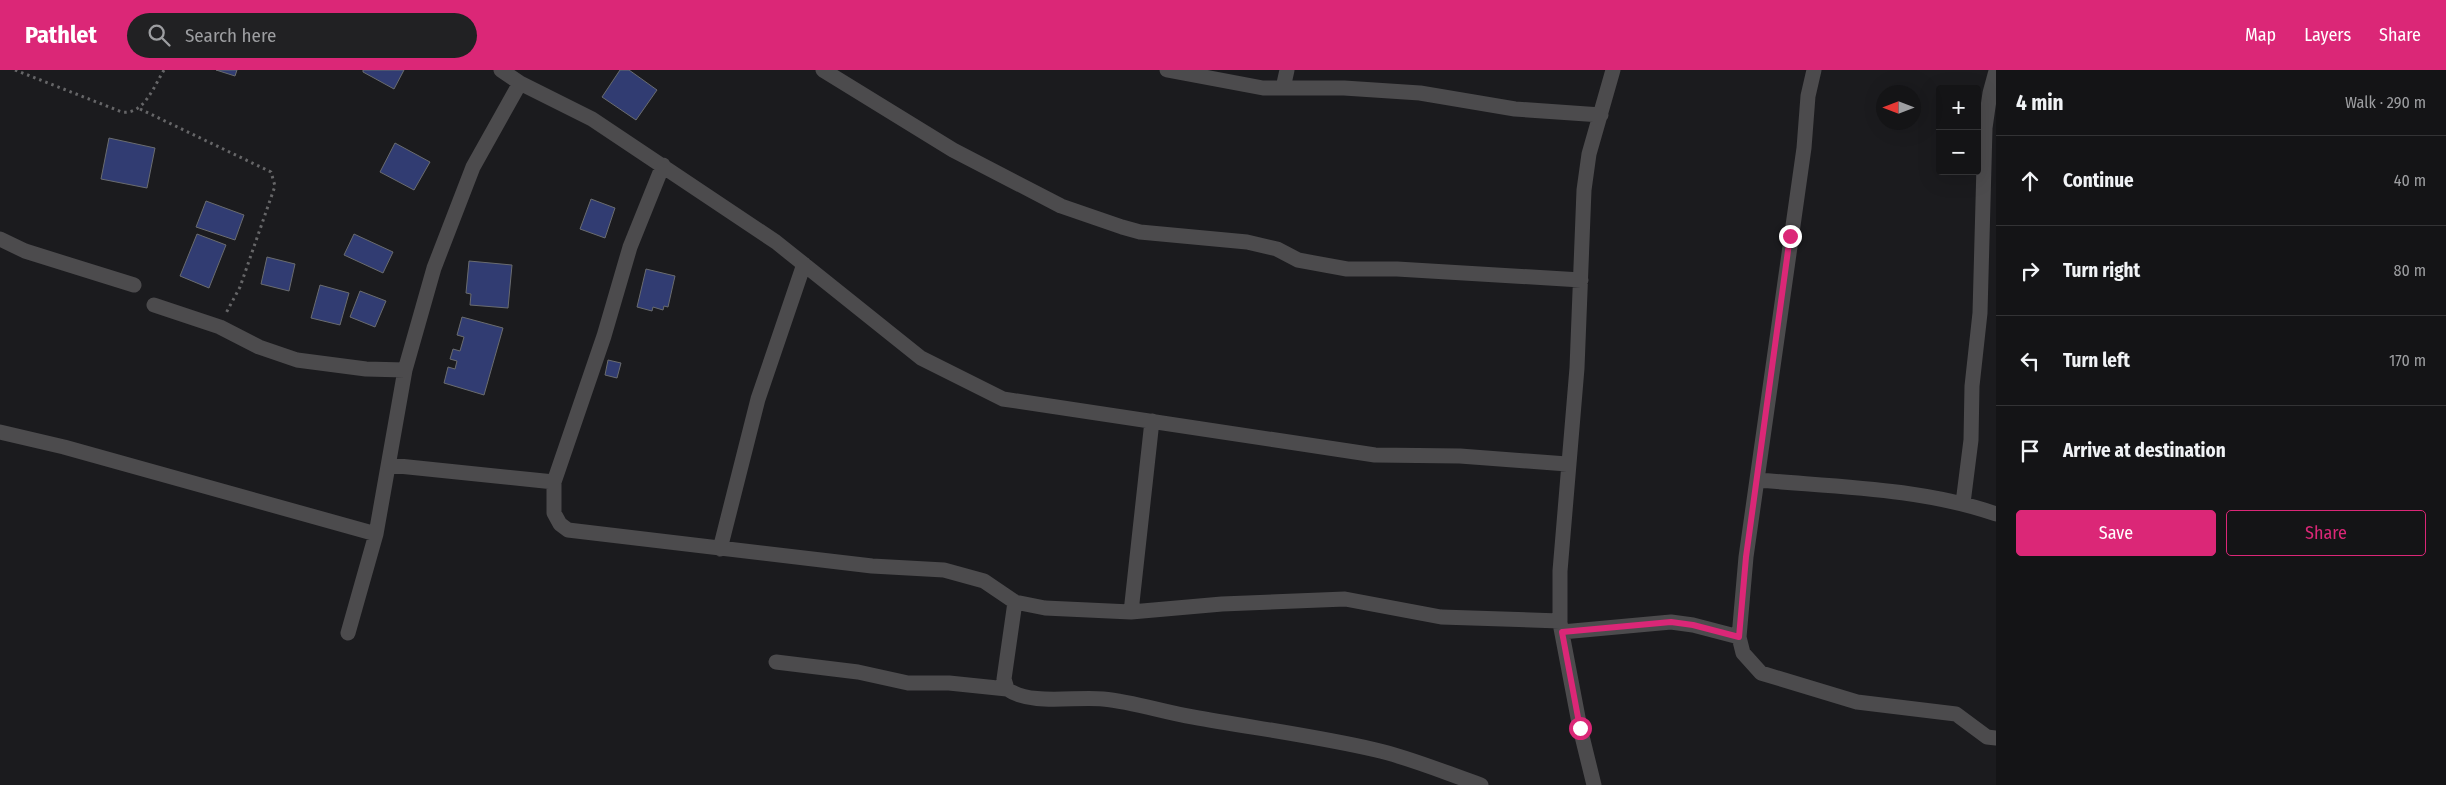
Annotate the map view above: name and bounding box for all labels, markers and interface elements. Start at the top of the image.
search box [127,13,477,58]
text: Pathlet [25,21,97,49]
icon: search [145,21,173,49]
text: Search here [185,24,276,47]
text: Map [2245,24,2276,46]
text: Layers [2304,24,2351,46]
text: Share [2379,24,2421,46]
north arrow [1876,85,1921,130]
map controls [1936,85,1981,175]
button: + [1936,85,1981,130]
text: 4 min [2016,90,2064,116]
text: Walk · 290 m [2345,93,2426,112]
button: − [1936,130,1981,175]
icon: ahead [2016,167,2044,195]
text: Continue [2063,169,2134,192]
text: 40 m [2394,171,2426,190]
route end [1779,225,1802,248]
icon: right [2016,257,2044,285]
text: Turn right [2063,259,2140,282]
text: 80 m [2394,261,2426,280]
icon: left [2016,347,2044,375]
text: Turn left [2063,349,2130,372]
text: 170 m [2389,351,2426,370]
icon: arrive [2016,437,2044,465]
text: Arrive at destination [2063,439,2226,462]
button: Save [2016,510,2216,556]
button: Share [2226,510,2426,556]
route start [1569,717,1592,740]

